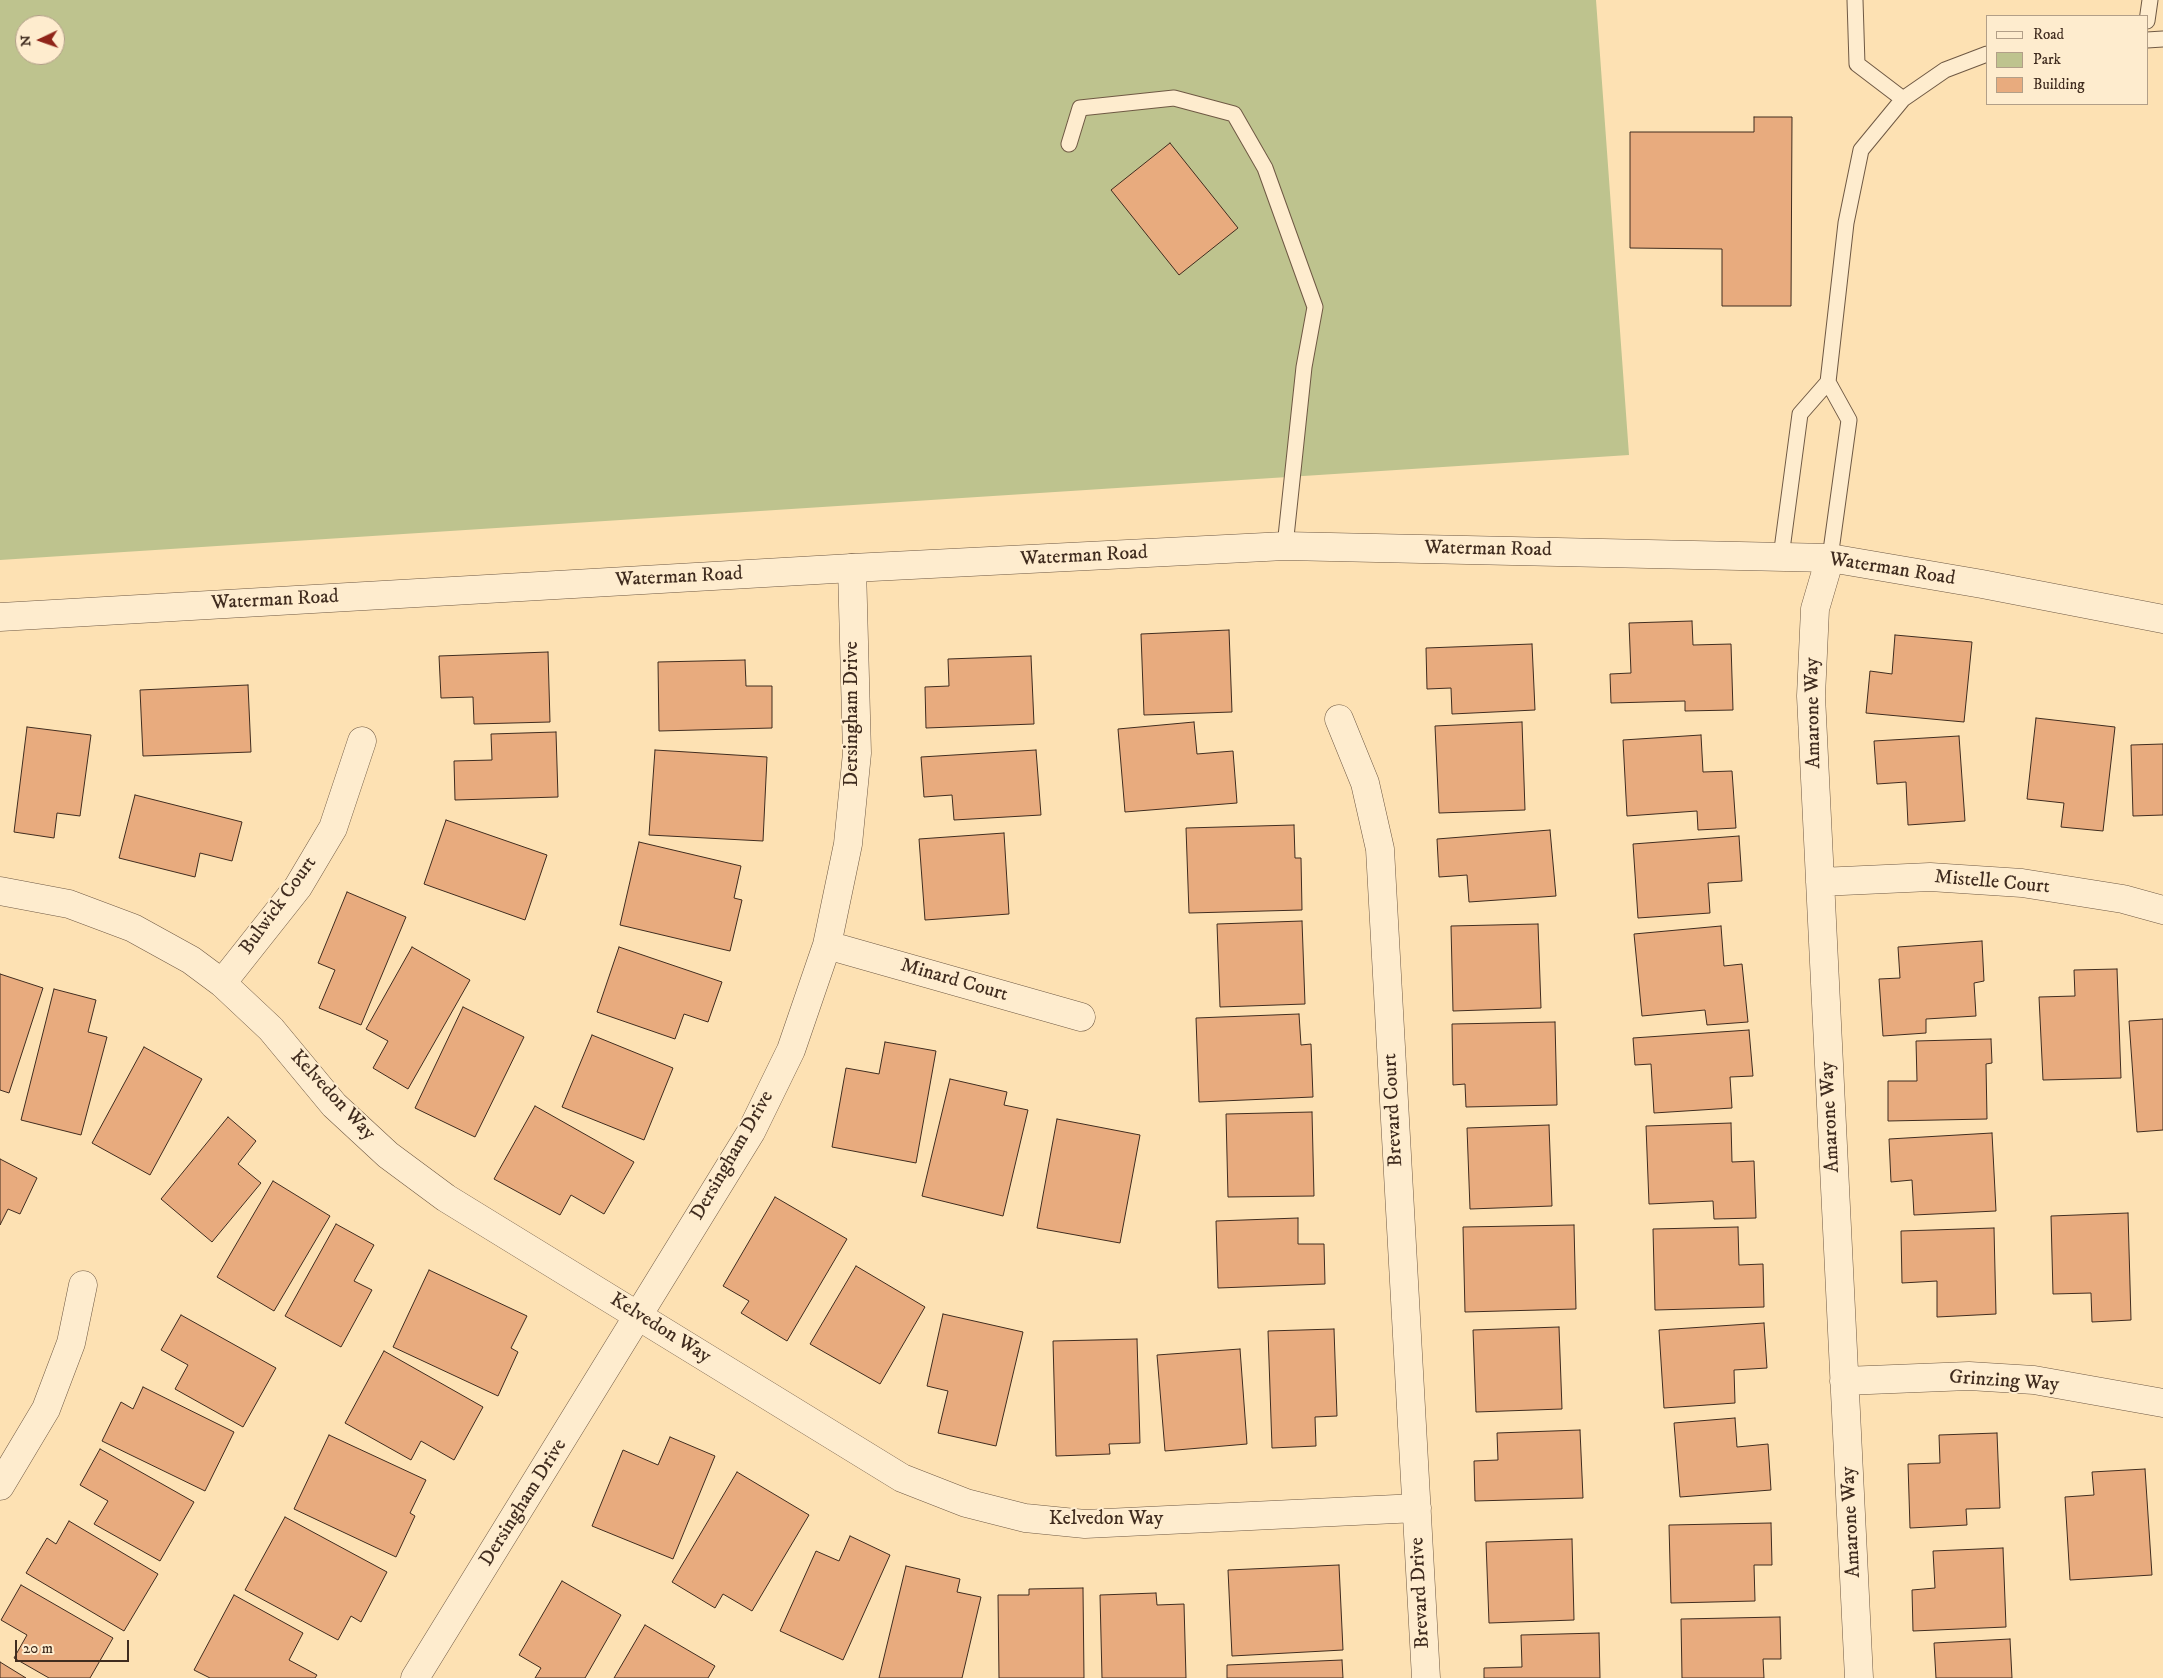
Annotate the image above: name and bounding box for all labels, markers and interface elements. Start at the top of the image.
north arrow [15,15,65,65]
legend [1986,15,2148,105]
text: Road [2033,25,2064,44]
text: N [17,35,35,47]
text: Park [2033,50,2061,69]
text: Building [2033,75,2085,94]
street label: Waterman Road [1424,537,1552,563]
street label: Waterman Road [1020,542,1148,572]
street label: Waterman Road [1827,548,1957,592]
street label: Waterman Road [615,563,743,593]
street label: Waterman Road [211,586,339,616]
street label: Dersingham Drive [841,641,865,787]
street label: Amarone Way [1801,657,1827,769]
street label: Bulwick Court [235,852,323,960]
street label: Mistelle Court [1933,866,2051,900]
street label: Minard Court [898,954,1010,1008]
street label: Kelvedon Way [284,1046,380,1146]
street label: Brevard Court [1379,1053,1409,1167]
street label: Amarone Way [1816,1061,1846,1173]
street label: Dersingham Drive [686,1087,780,1225]
street label: Kelvedon Way [605,1288,715,1370]
street label: Grinzing Way [1948,1366,2060,1398]
street label: Dersingham Drive [475,1435,573,1571]
street label: Amarone Way [1837,1466,1867,1578]
street label: Kelvedon Way [1049,1508,1163,1532]
street label: Brevard Drive [1406,1537,1436,1649]
scale bar [18,1630,131,1662]
text: 20 m [23,1639,53,1658]

